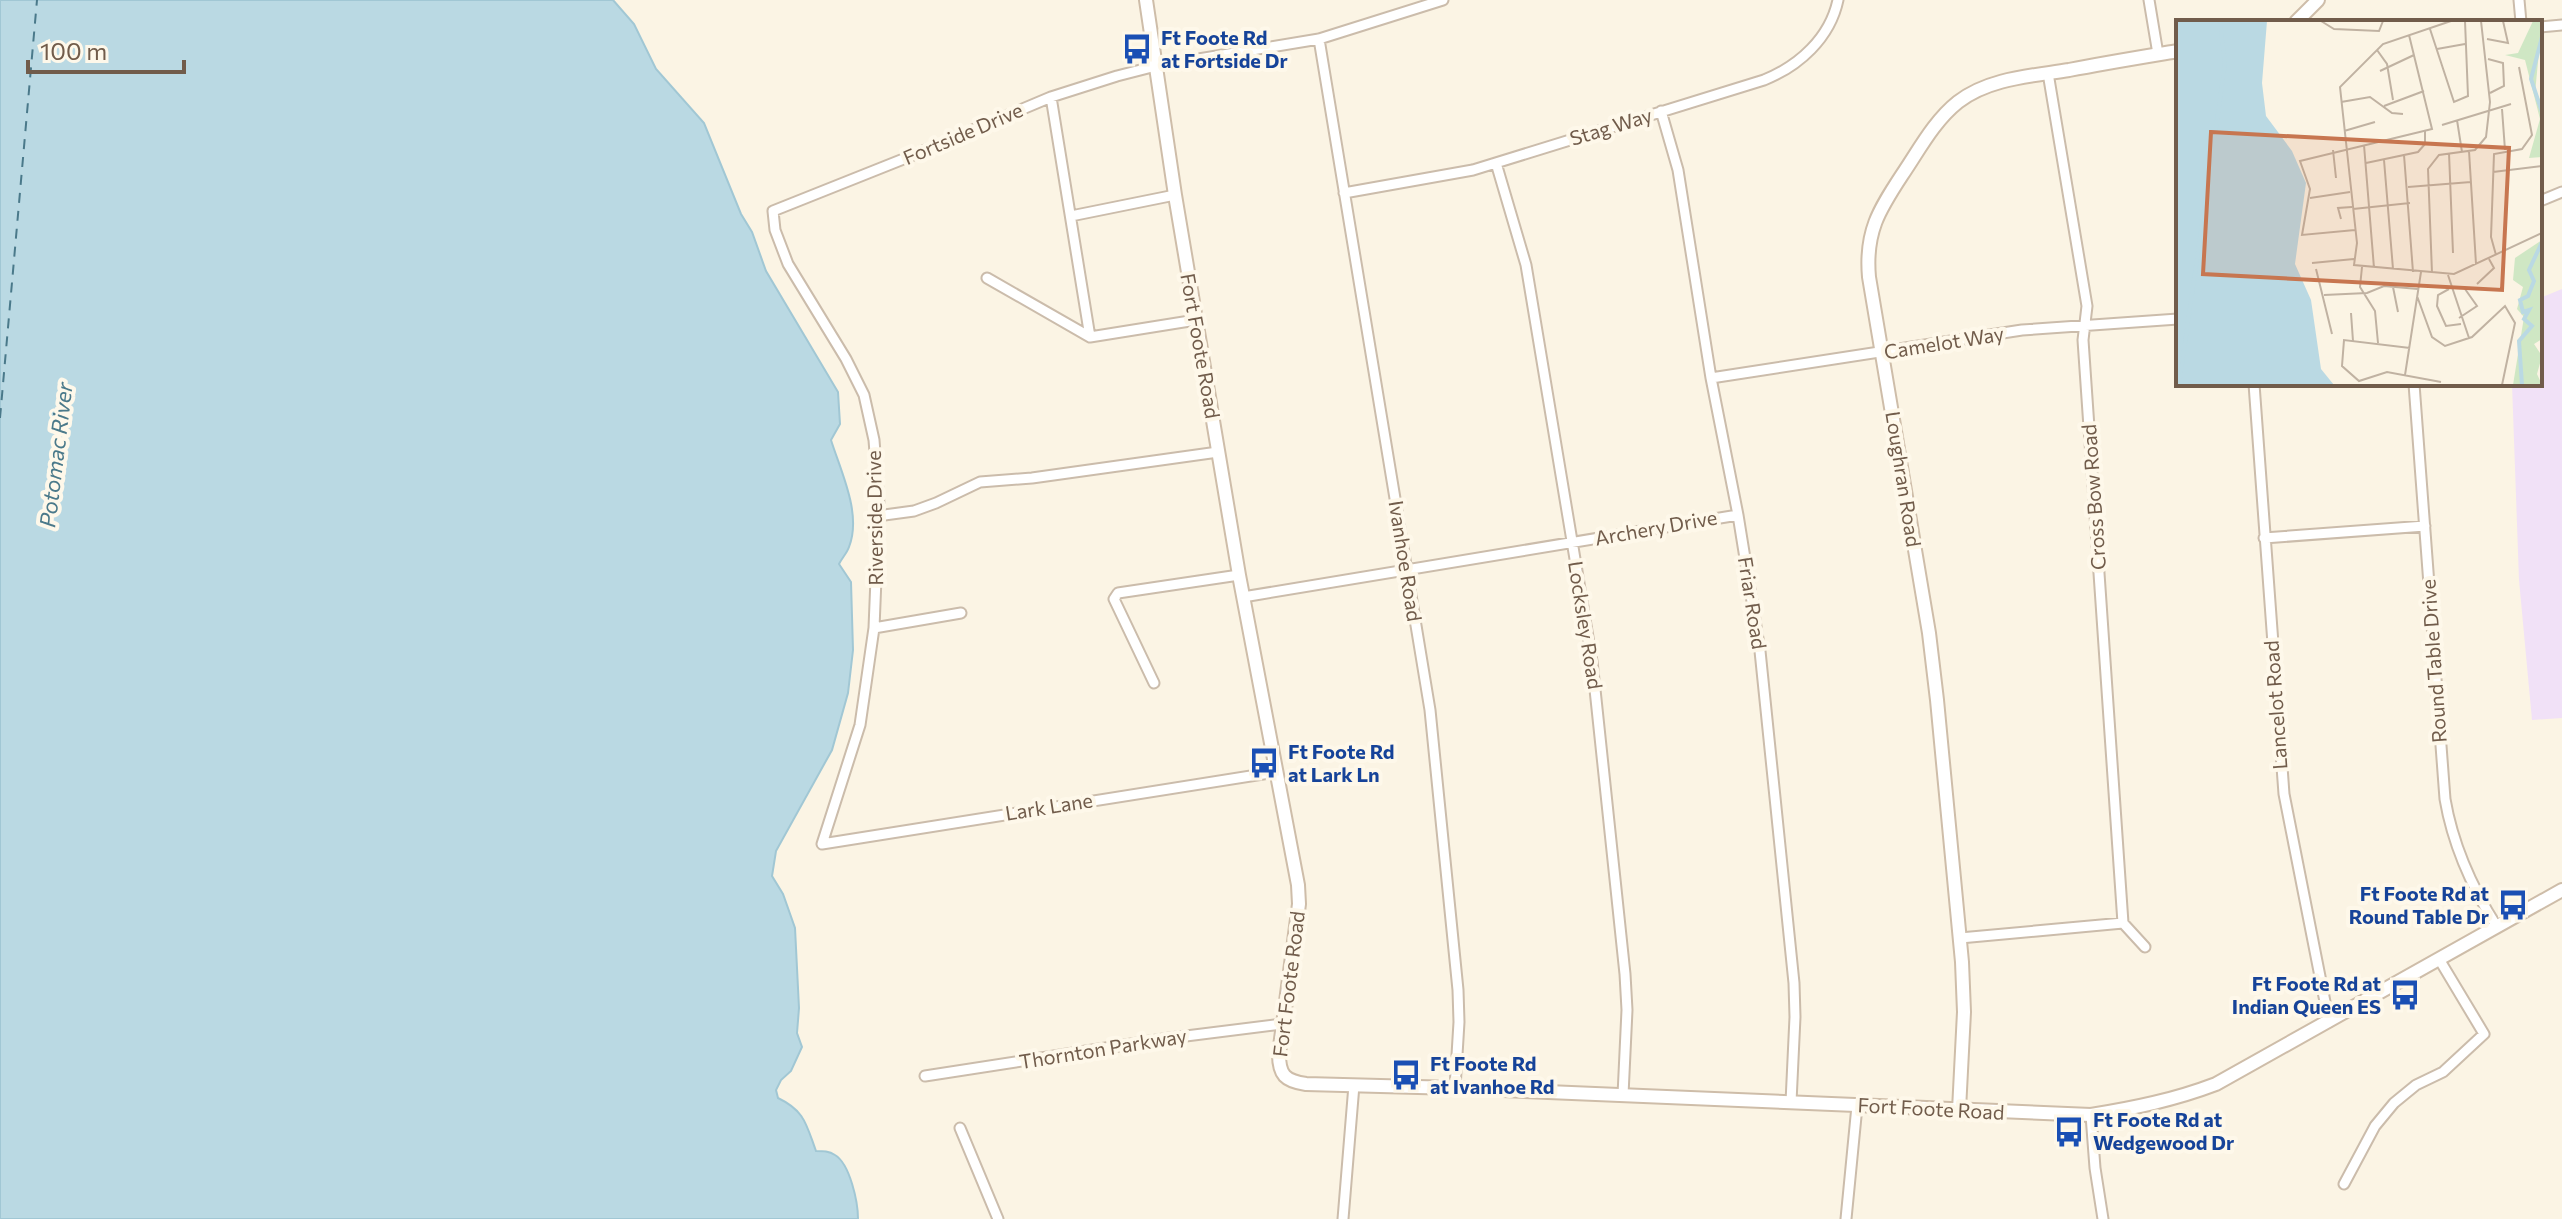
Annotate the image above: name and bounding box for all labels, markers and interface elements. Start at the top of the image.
inset map [2176,20,2542,386]
scale bar [28,24,184,74]
place label: Ft Foote Rd at Fortside Dr [1161,25,1288,72]
bus stop icon: Ft Foote Rd at Fortside Dr [1120,32,1154,66]
text: 100 m [40,36,107,65]
street label: Fortside Drive [899,97,1026,169]
street label: Stag Way [1567,102,1655,150]
street label: Fort Foote Road [1176,271,1226,420]
street label: Camelot Way [1882,321,2005,363]
water label: Potomac River [33,380,78,529]
street label: Loughran Road [1881,409,1927,548]
street label: Cross Bow Road [2076,423,2110,571]
street label: Riverside Drive [861,450,887,586]
street label: Ivanhoe Road [1385,499,1427,623]
street label: Archery Drive [1593,504,1719,550]
street label: Friar Road [1734,555,1772,651]
street label: Locksley Road [1564,559,1608,691]
street label: Round Table Drive [2415,578,2451,744]
street label: Lancelot Road [2259,640,2291,770]
place label: Ft Foote Rd at Lark Ln [1288,739,1394,786]
bus stop icon: Ft Foote Rd at Lark Ln [1247,746,1281,780]
street label: Lark Lane [1003,787,1094,825]
place label: Ft Foote Rd at Round Table Dr [2349,881,2489,928]
bus stop icon: Ft Foote Rd at Round Table Dr [2496,888,2530,922]
street label: Fort Foote Road [1267,909,1309,1058]
place label: Ft Foote Rd at Indian Queen ES [2232,971,2381,1018]
bus stop icon: Ft Foote Rd at Indian Queen ES [2388,978,2422,1012]
street label: Thornton Parkway [1017,1023,1188,1073]
place label: Ft Foote Rd at Ivanhoe Rd [1430,1051,1555,1098]
bus stop icon: Ft Foote Rd at Ivanhoe Rd [1389,1058,1423,1092]
street label: Fort Foote Road [1857,1092,2005,1124]
place label: Ft Foote Rd at Wedgewood Dr [2093,1107,2234,1154]
bus stop icon: Ft Foote Rd at Wedgewood Dr [2052,1115,2086,1149]

